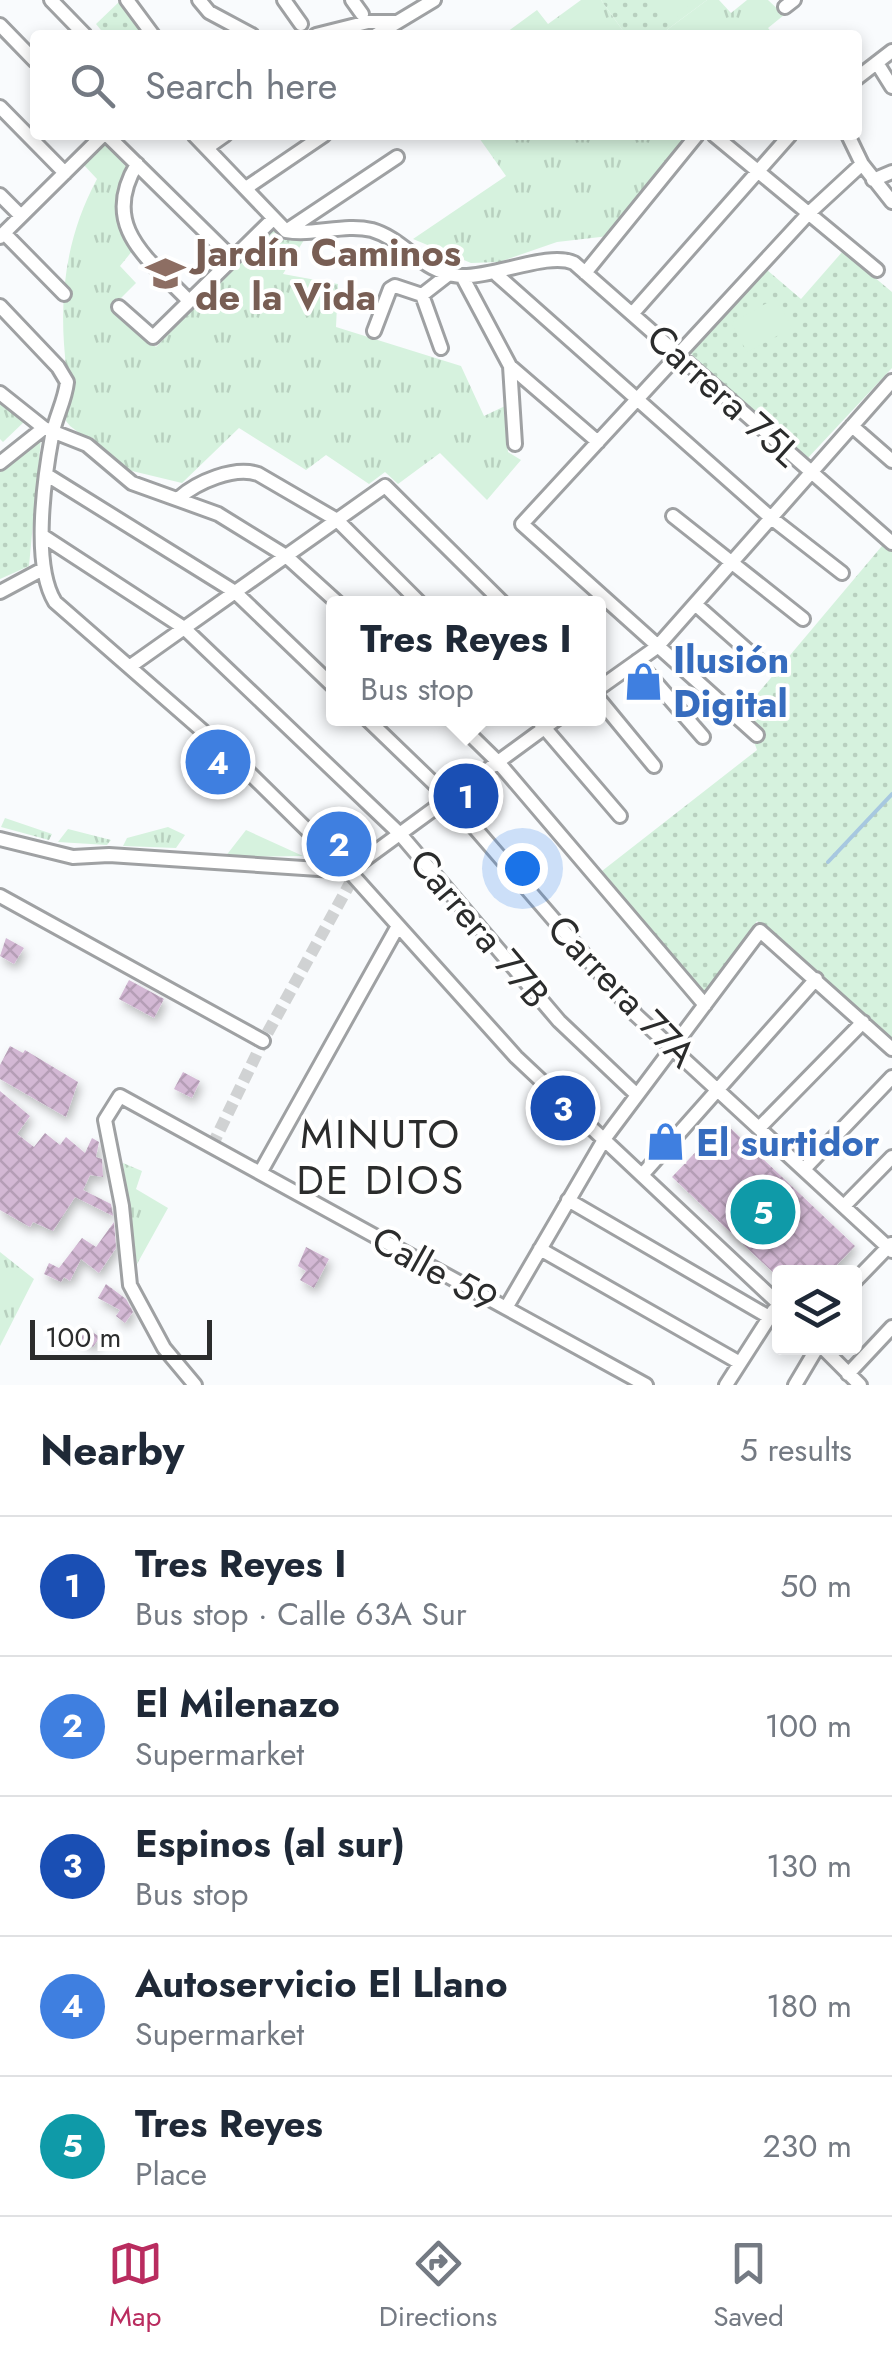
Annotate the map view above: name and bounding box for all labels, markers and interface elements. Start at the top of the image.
search box [30,30,862,140]
icon: search [65,58,120,113]
text: Search here [145,58,337,113]
place label: Jardín Caminos de la Vida [188,225,461,324]
school or university icon: Jardín Caminos de la Vida [144,253,186,295]
street label: Carrera 75L [635,311,813,479]
popup [326,596,606,726]
text: Tres Reyes I [360,611,572,666]
place label: Ilusión Digital [673,632,789,731]
shop icon: Ilusión Digital [622,660,664,702]
text: Bus stop [360,666,474,712]
pin: 4 [186,724,250,800]
pin: 1 [434,758,498,834]
pin: 2 [306,806,372,882]
street label: Carrera 77B [397,836,563,1020]
your location [497,843,548,894]
street label: Carrera 77A [535,902,709,1080]
pin: 3 [530,1070,596,1146]
district label: MINUTO DE DIOS [296,1105,466,1209]
place label: El surtidor [696,1115,880,1170]
shop icon: El surtidor [645,1121,687,1163]
pin: 5 [730,1174,796,1250]
street label: Calle 59 [362,1212,508,1326]
map controls [772,1265,862,1355]
button: layers [772,1265,862,1355]
scale bar [30,1315,212,1360]
text: 100 m [45,1317,121,1358]
text: Nearby [40,1420,184,1481]
text: 5 results [740,1427,852,1473]
text: Tres Reyes I [135,1536,347,1591]
text: 1 [64,1563,81,1609]
text: 50 m [780,1563,852,1609]
text: Bus stop · Calle 63A Sur [135,1591,467,1637]
text: El Milenazo [135,1676,340,1731]
text: 2 [62,1703,83,1749]
text: 100 m [765,1703,852,1749]
text: Supermarket [135,1731,304,1777]
text: Espinos (al sur) [135,1816,405,1871]
text: 3 [63,1843,82,1889]
text: 130 m [766,1843,852,1889]
text: Bus stop [135,1871,248,1917]
text: Autoservicio El Llano [135,1956,508,2011]
text: 4 [61,1983,84,2029]
text: 180 m [766,1983,852,2029]
text: Supermarket [135,2011,304,2057]
text: Tres Reyes [135,2096,323,2151]
text: 5 [62,2123,83,2169]
text: 230 m [763,2123,852,2169]
text: Place [135,2151,207,2197]
tab: Map [108,2236,163,2337]
tab: Directions [379,2236,497,2337]
tab: Saved [713,2236,784,2337]

